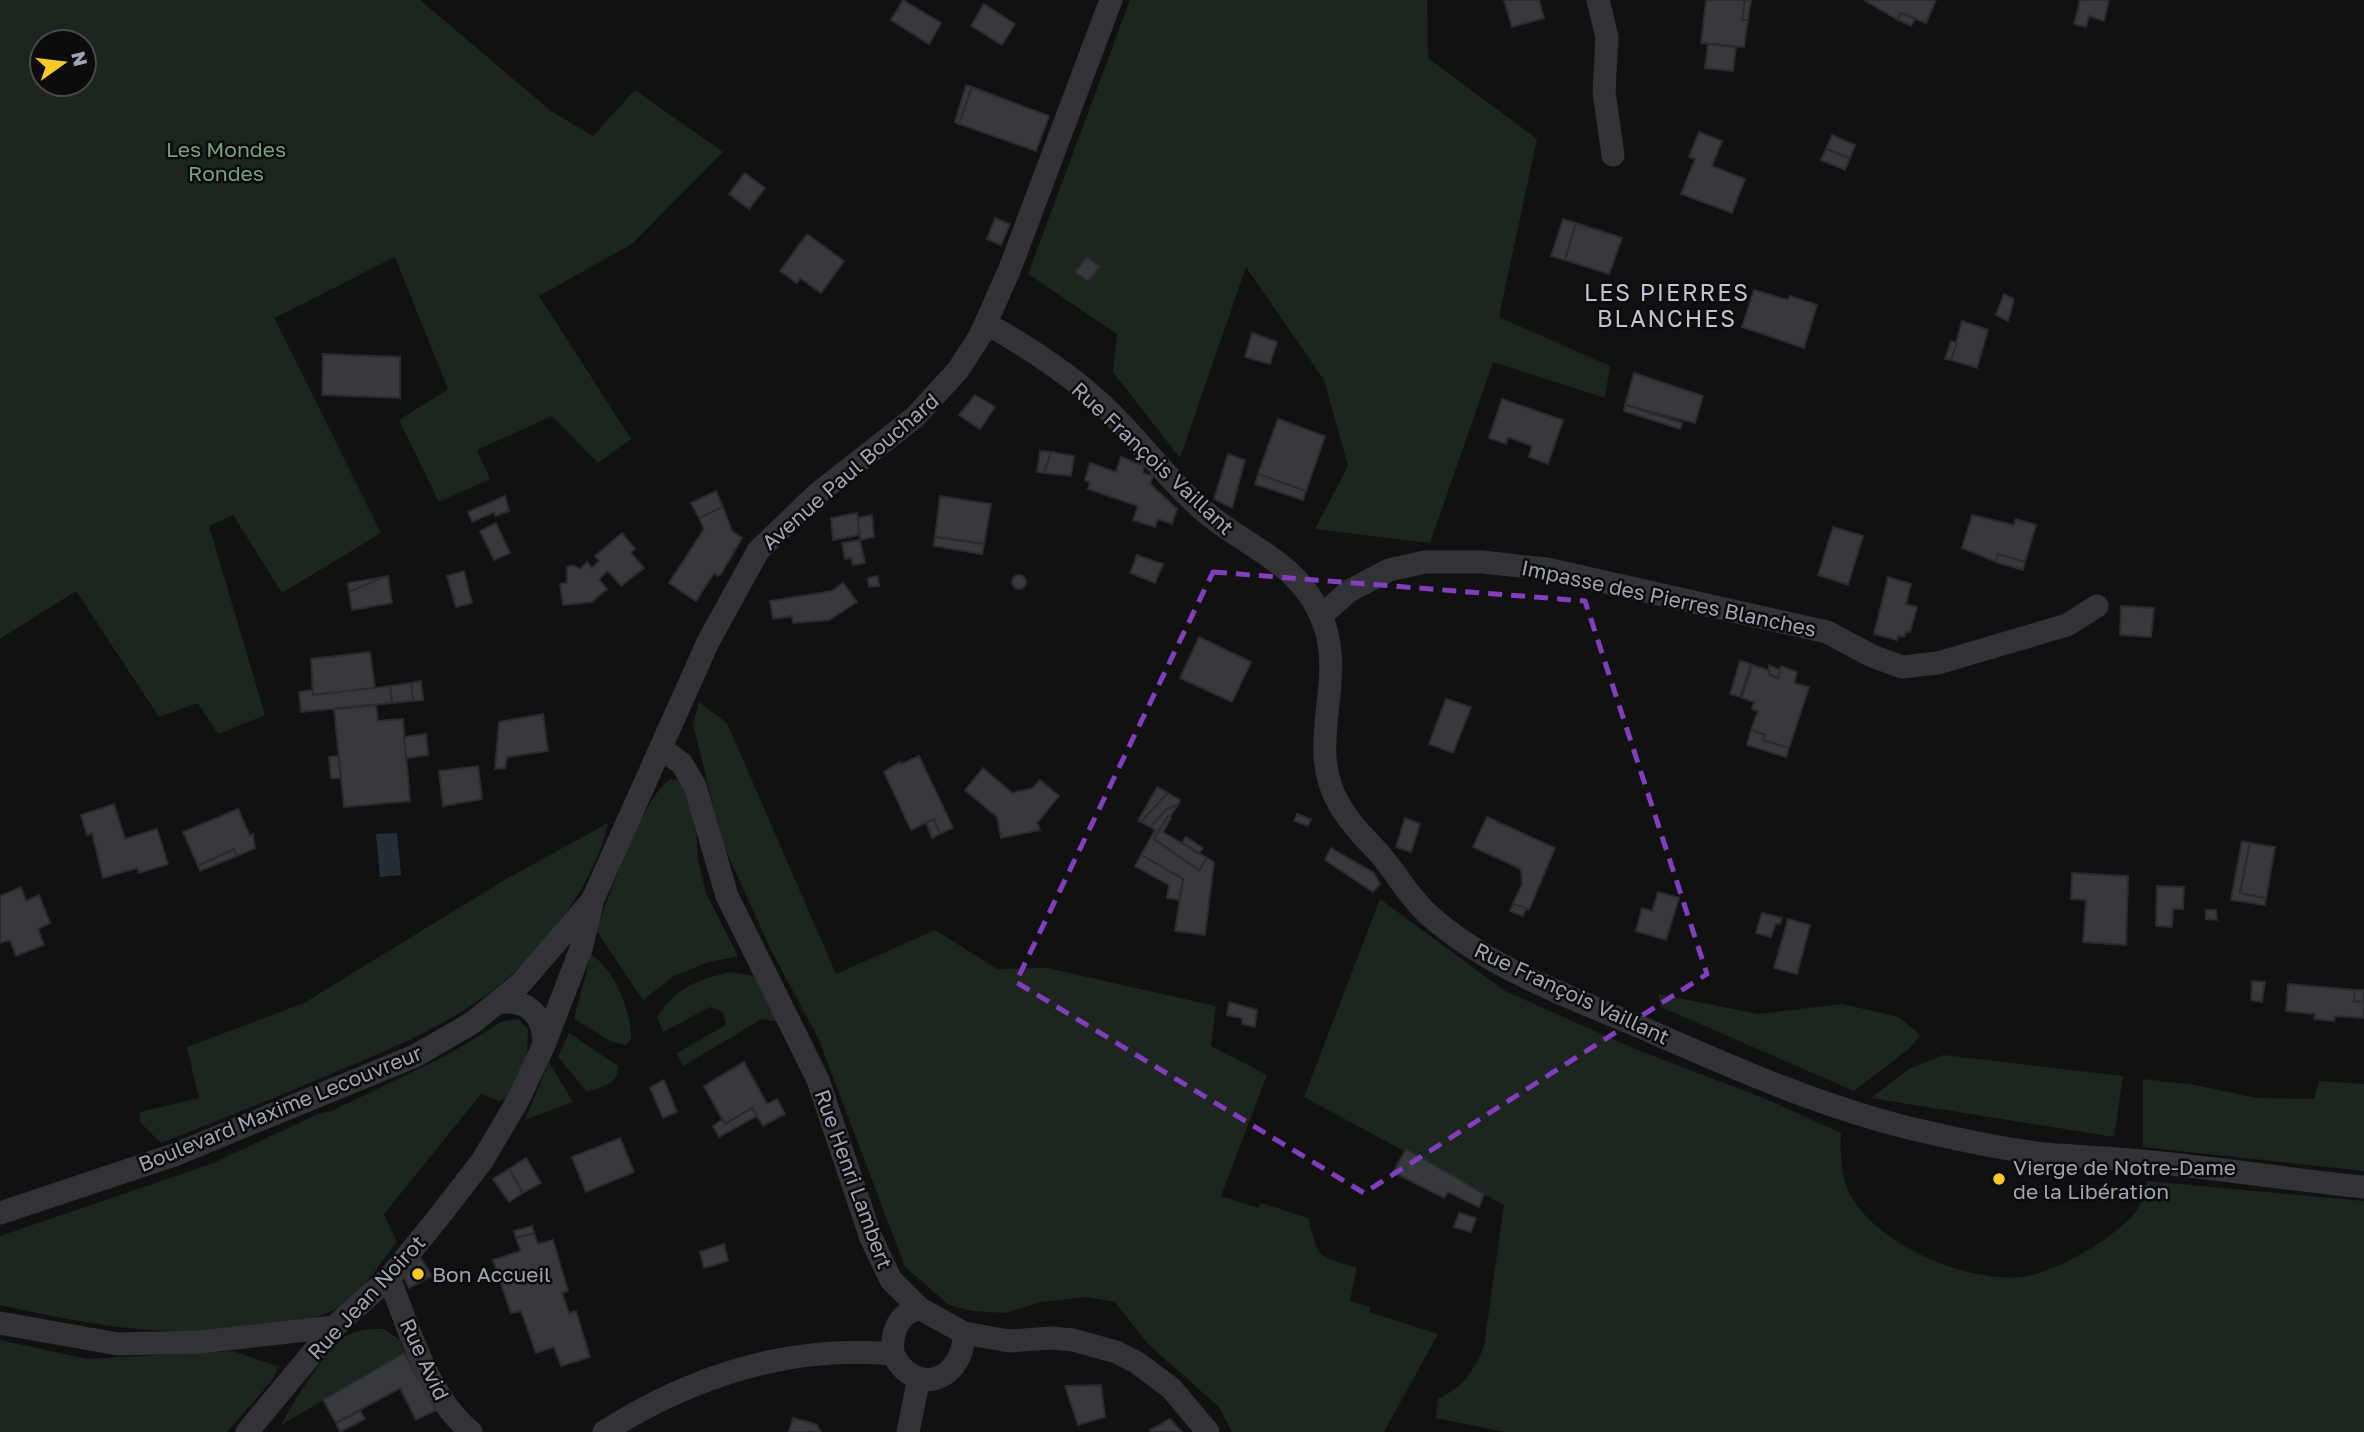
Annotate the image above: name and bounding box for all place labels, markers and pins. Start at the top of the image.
place label: Vierge de Notre-Dame de la Libération [2013,1154,2236,1204]
marker: Vierge de Notre-Dame de la Libération [1991,1171,2007,1187]
place label: Bon Accueil [432,1261,551,1287]
marker: Bon Accueil [410,1266,426,1282]

